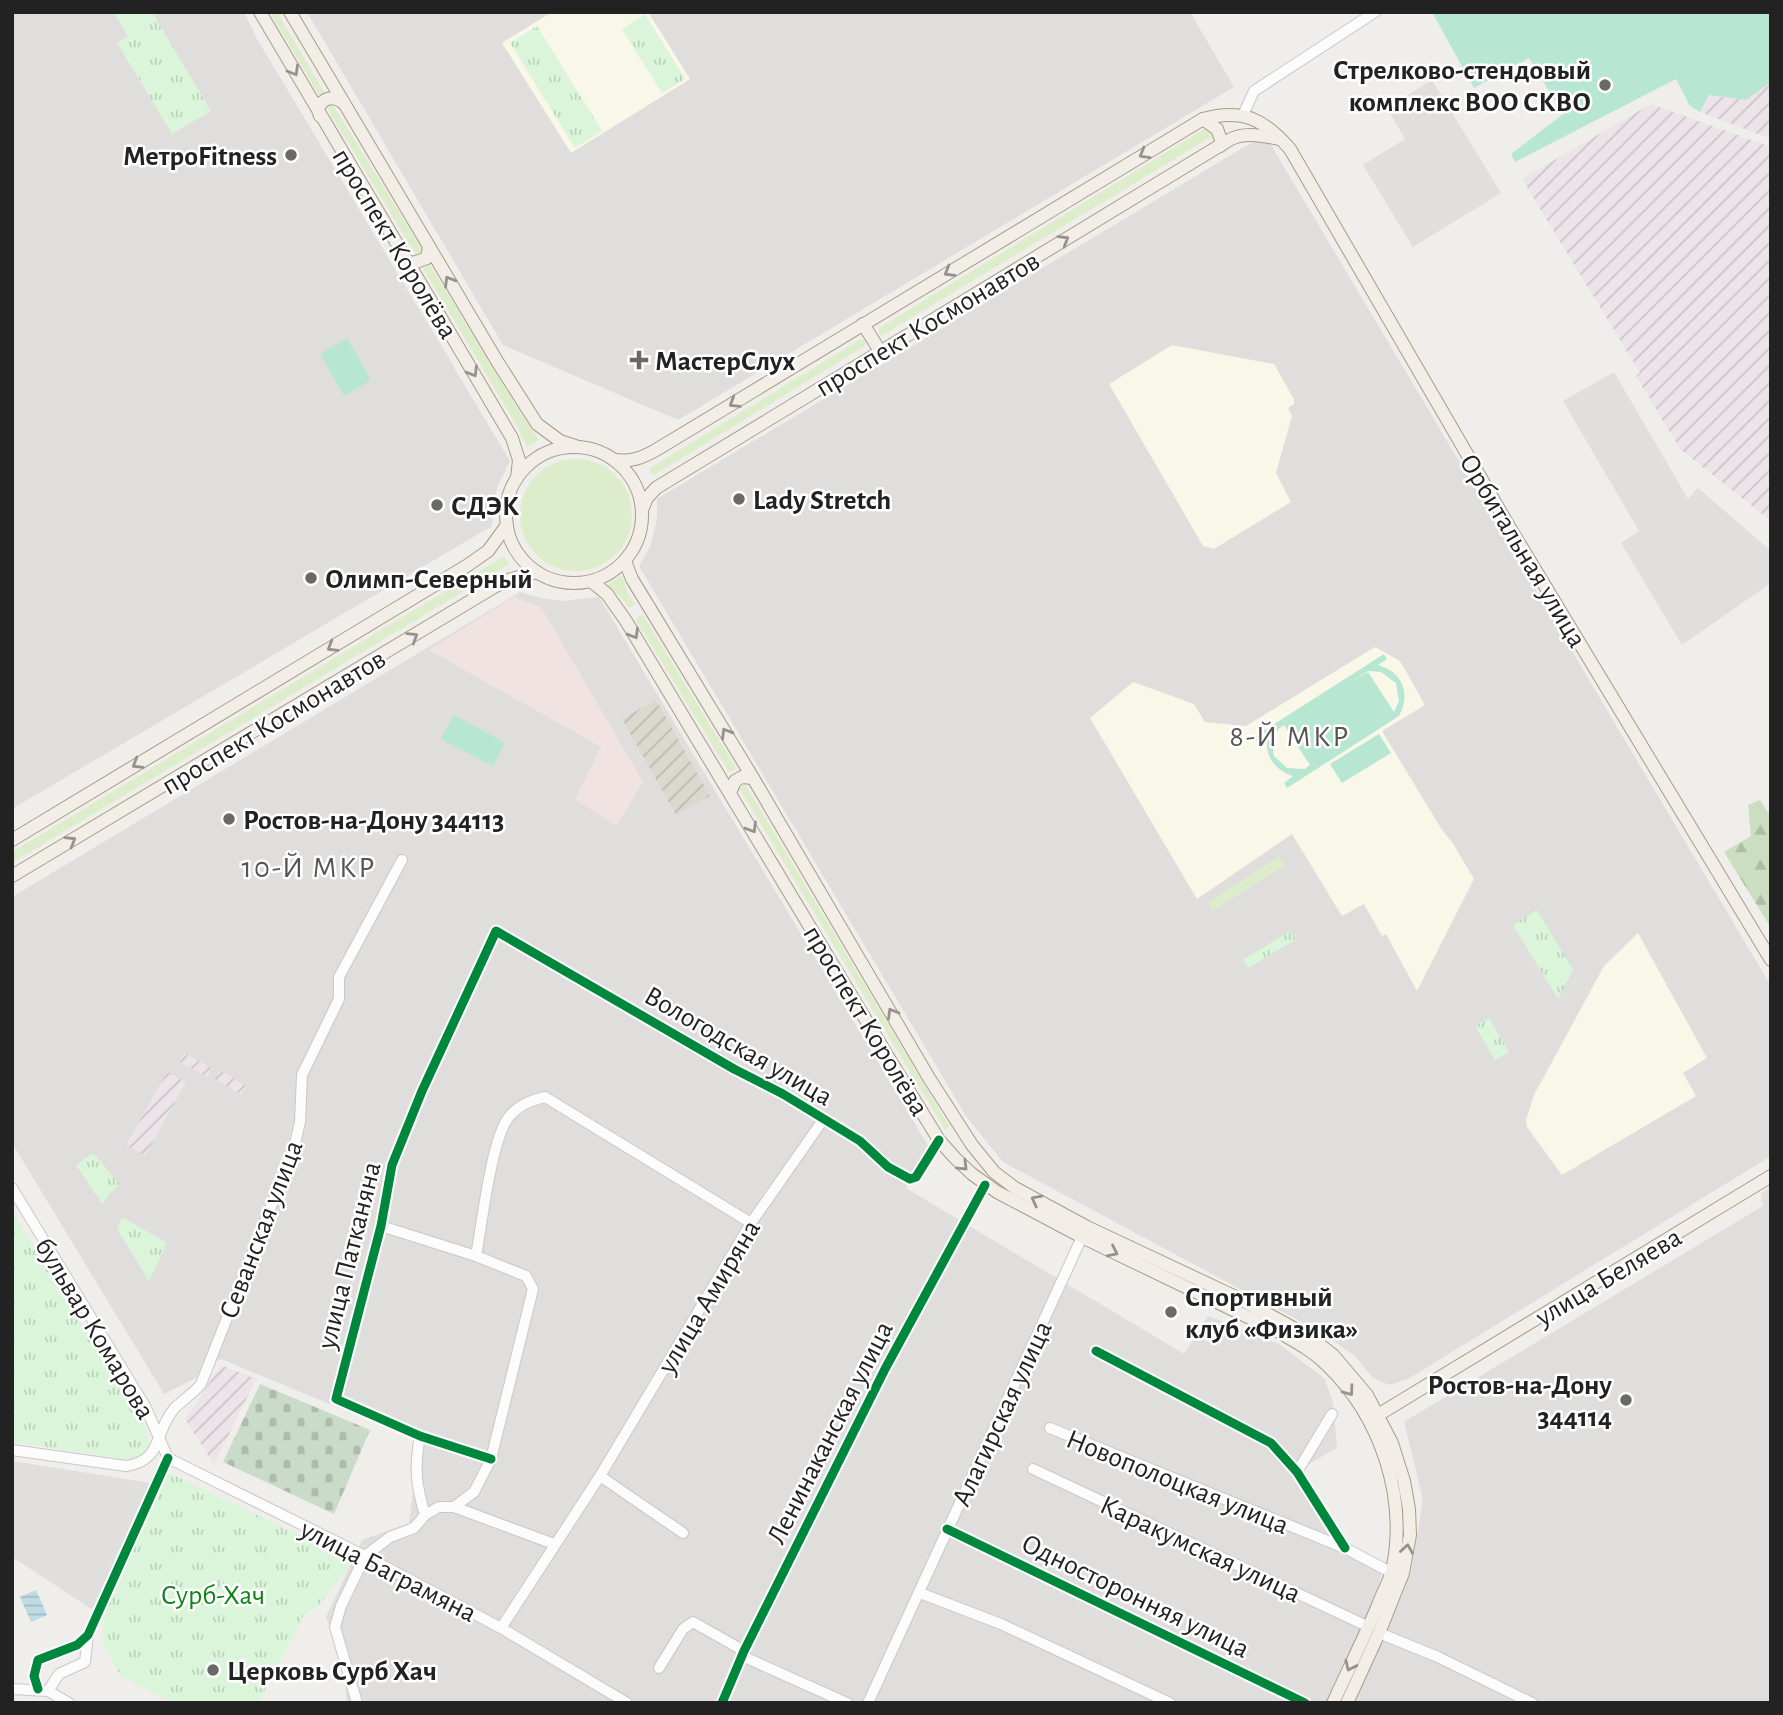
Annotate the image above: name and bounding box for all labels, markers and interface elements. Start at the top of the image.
place label: Стрелково-стендовый комплекс ВОО СКВО [1333,57,1591,117]
one-way arrow [286,64,299,77]
marker: Стрелково-стендовый комплекс ВОО СКВО [1597,77,1613,93]
place label: МетроFitness [123,143,277,171]
street label: проспект Королёва [326,144,462,344]
one-way arrow [1138,146,1151,159]
marker: МетроFitness [283,147,299,163]
one-way arrow [1057,236,1070,249]
street label: проспект Космонавтов [811,247,1045,403]
one-way arrow [944,263,957,276]
one-way arrow [444,276,457,289]
place label: МастерСлух [655,348,795,376]
marker: МастерСлух [629,350,649,370]
one-way arrow [465,365,478,378]
one-way arrow [728,394,741,407]
street label: Орбитальная улица [1454,449,1591,653]
place label: Lady Stretch [753,487,891,515]
marker: Lady Stretch [731,491,747,507]
place label: СДЭК [451,493,519,521]
marker: СДЭК [429,497,445,513]
place label: Олимп-Северный [325,566,533,594]
marker: Олимп-Северный [303,570,319,586]
one-way arrow [625,626,638,639]
one-way arrow [406,632,419,645]
one-way arrow [327,639,340,652]
street label: проспект Космонавтов [157,645,391,801]
district label: 8-Й МКР [1230,721,1350,752]
one-way arrow [721,728,734,741]
one-way arrow [132,756,145,769]
place label: Ростов-на-Дону 344113 [243,807,504,835]
marker: Ростов-на-Дону 344113 [221,811,237,827]
one-way arrow [743,821,756,834]
one-way arrow [63,837,76,850]
district label: 10-Й МКР [242,852,376,883]
street label: проспект Королёва [797,921,933,1121]
street label: Вологодская улица [639,982,837,1112]
one-way arrow [887,1008,900,1021]
street label: Севанская улица [215,1136,309,1323]
one-way arrow [955,1157,968,1170]
street label: улица Патканяна [313,1159,387,1353]
one-way arrow [1031,1194,1044,1208]
street label: улица Амиряна [653,1215,766,1379]
street label: улица Беляева [1530,1223,1687,1333]
street label: бульвар Комарова [29,1233,160,1425]
one-way arrow [1106,1244,1118,1258]
place label: Спортивный клуб «Физика» [1185,1284,1358,1344]
marker: Спортивный клуб «Физика» [1163,1304,1179,1320]
street label: Ленинаканская улица [763,1317,899,1549]
street label: Алагирская улица [948,1317,1058,1511]
place label: Ростов-на-Дону 344114 [1427,1372,1612,1432]
one-way arrow [1340,1383,1353,1396]
marker: Ростов-на-Дону 344114 [1618,1392,1634,1408]
street label: Новополоцкая улица [1062,1425,1293,1540]
street label: Каракумская улица [1096,1491,1305,1609]
street label: улица Баграмяна [295,1515,481,1628]
street label: Односторонняя улица [1017,1530,1254,1664]
one-way arrow [1399,1543,1414,1555]
park label: Сурб-Хач [161,1582,265,1610]
place label: Церковь Сурб Хач [227,1658,437,1686]
one-way arrow [1345,1659,1359,1671]
marker: Церковь Сурб Хач [205,1662,221,1678]

